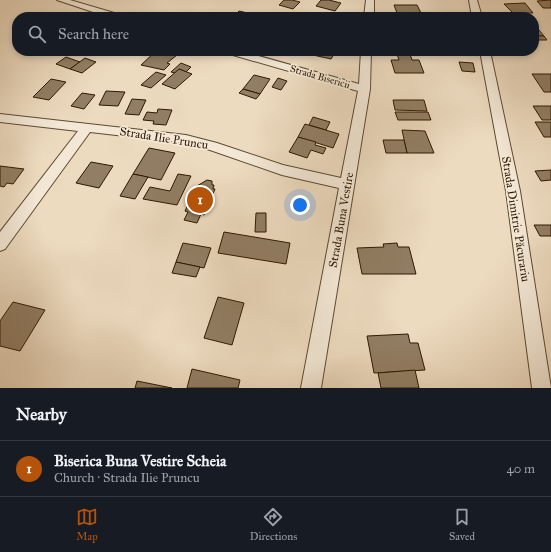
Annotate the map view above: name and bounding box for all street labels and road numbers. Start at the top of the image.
street label: Strada Bisericii [289,63,352,91]
street label: Strada Ilie Pruncu [119,124,210,152]
street label: Strada Dimitrie Păcurariu [499,155,533,283]
street label: Strada Buna Vestire [326,171,356,269]

